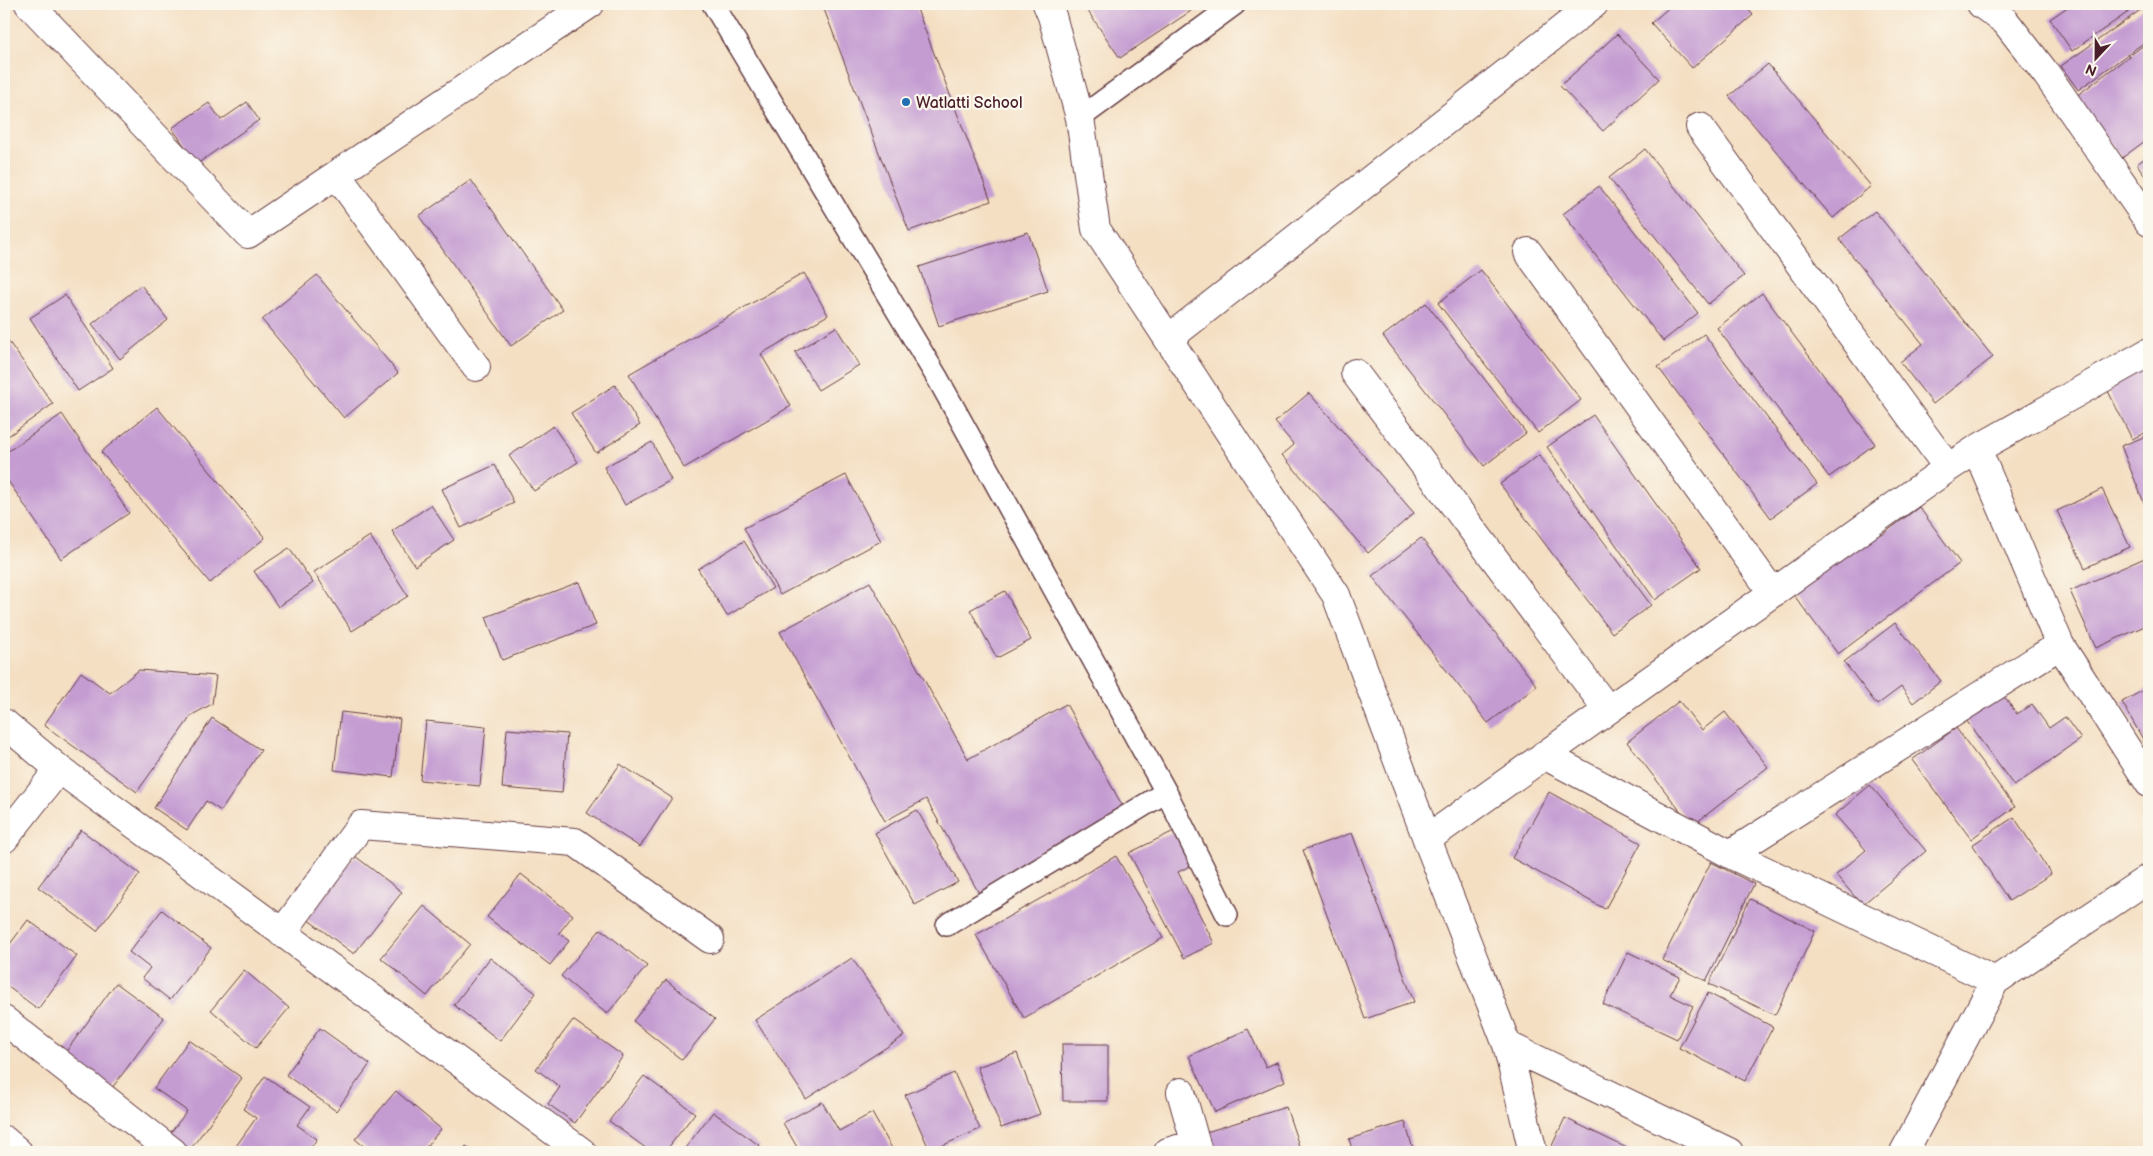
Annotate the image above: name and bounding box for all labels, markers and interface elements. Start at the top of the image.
north arrow [2070,32,2120,82]
text: N [2083,60,2099,79]
place label: Watlatti School [916,94,1023,113]
marker: Watlatti School [900,96,912,108]

